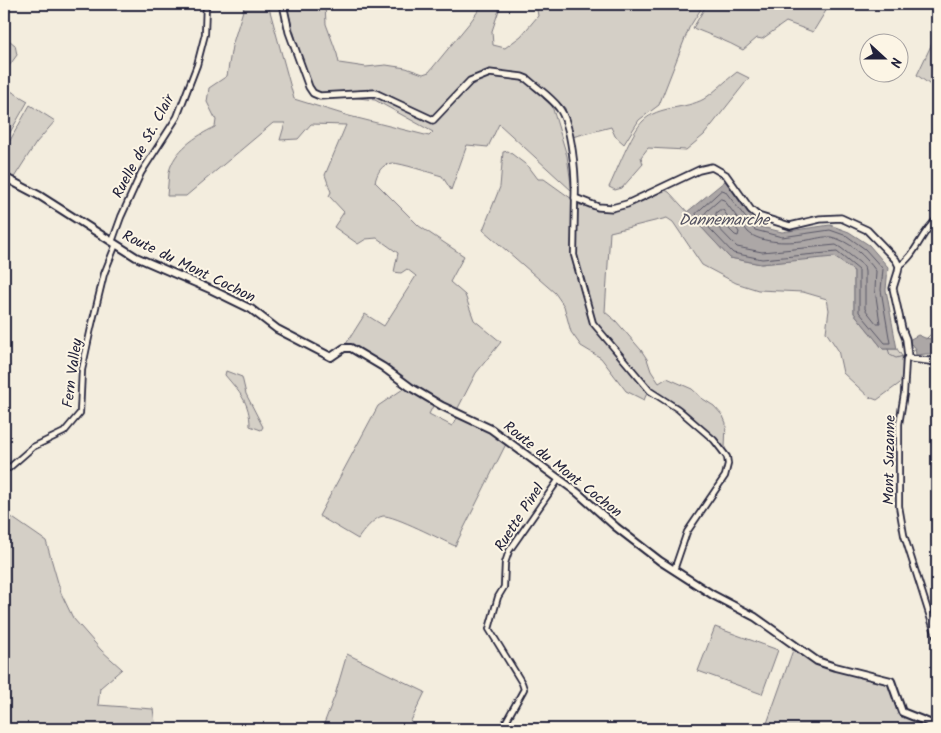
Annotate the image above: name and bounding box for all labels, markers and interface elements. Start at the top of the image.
north arrow [858,32,908,82]
text: N [883,54,907,71]
street label: Ruelle de St. Clair [106,89,182,203]
water label: Dannemarche [679,208,771,233]
street label: Route du Mont Cochon [118,224,259,310]
street label: Fern Valley [56,336,90,409]
street label: Route du Mont Cochon [498,415,627,524]
street label: Mont Suzanne [877,415,903,505]
street label: Ruette Pinel [489,478,551,556]

